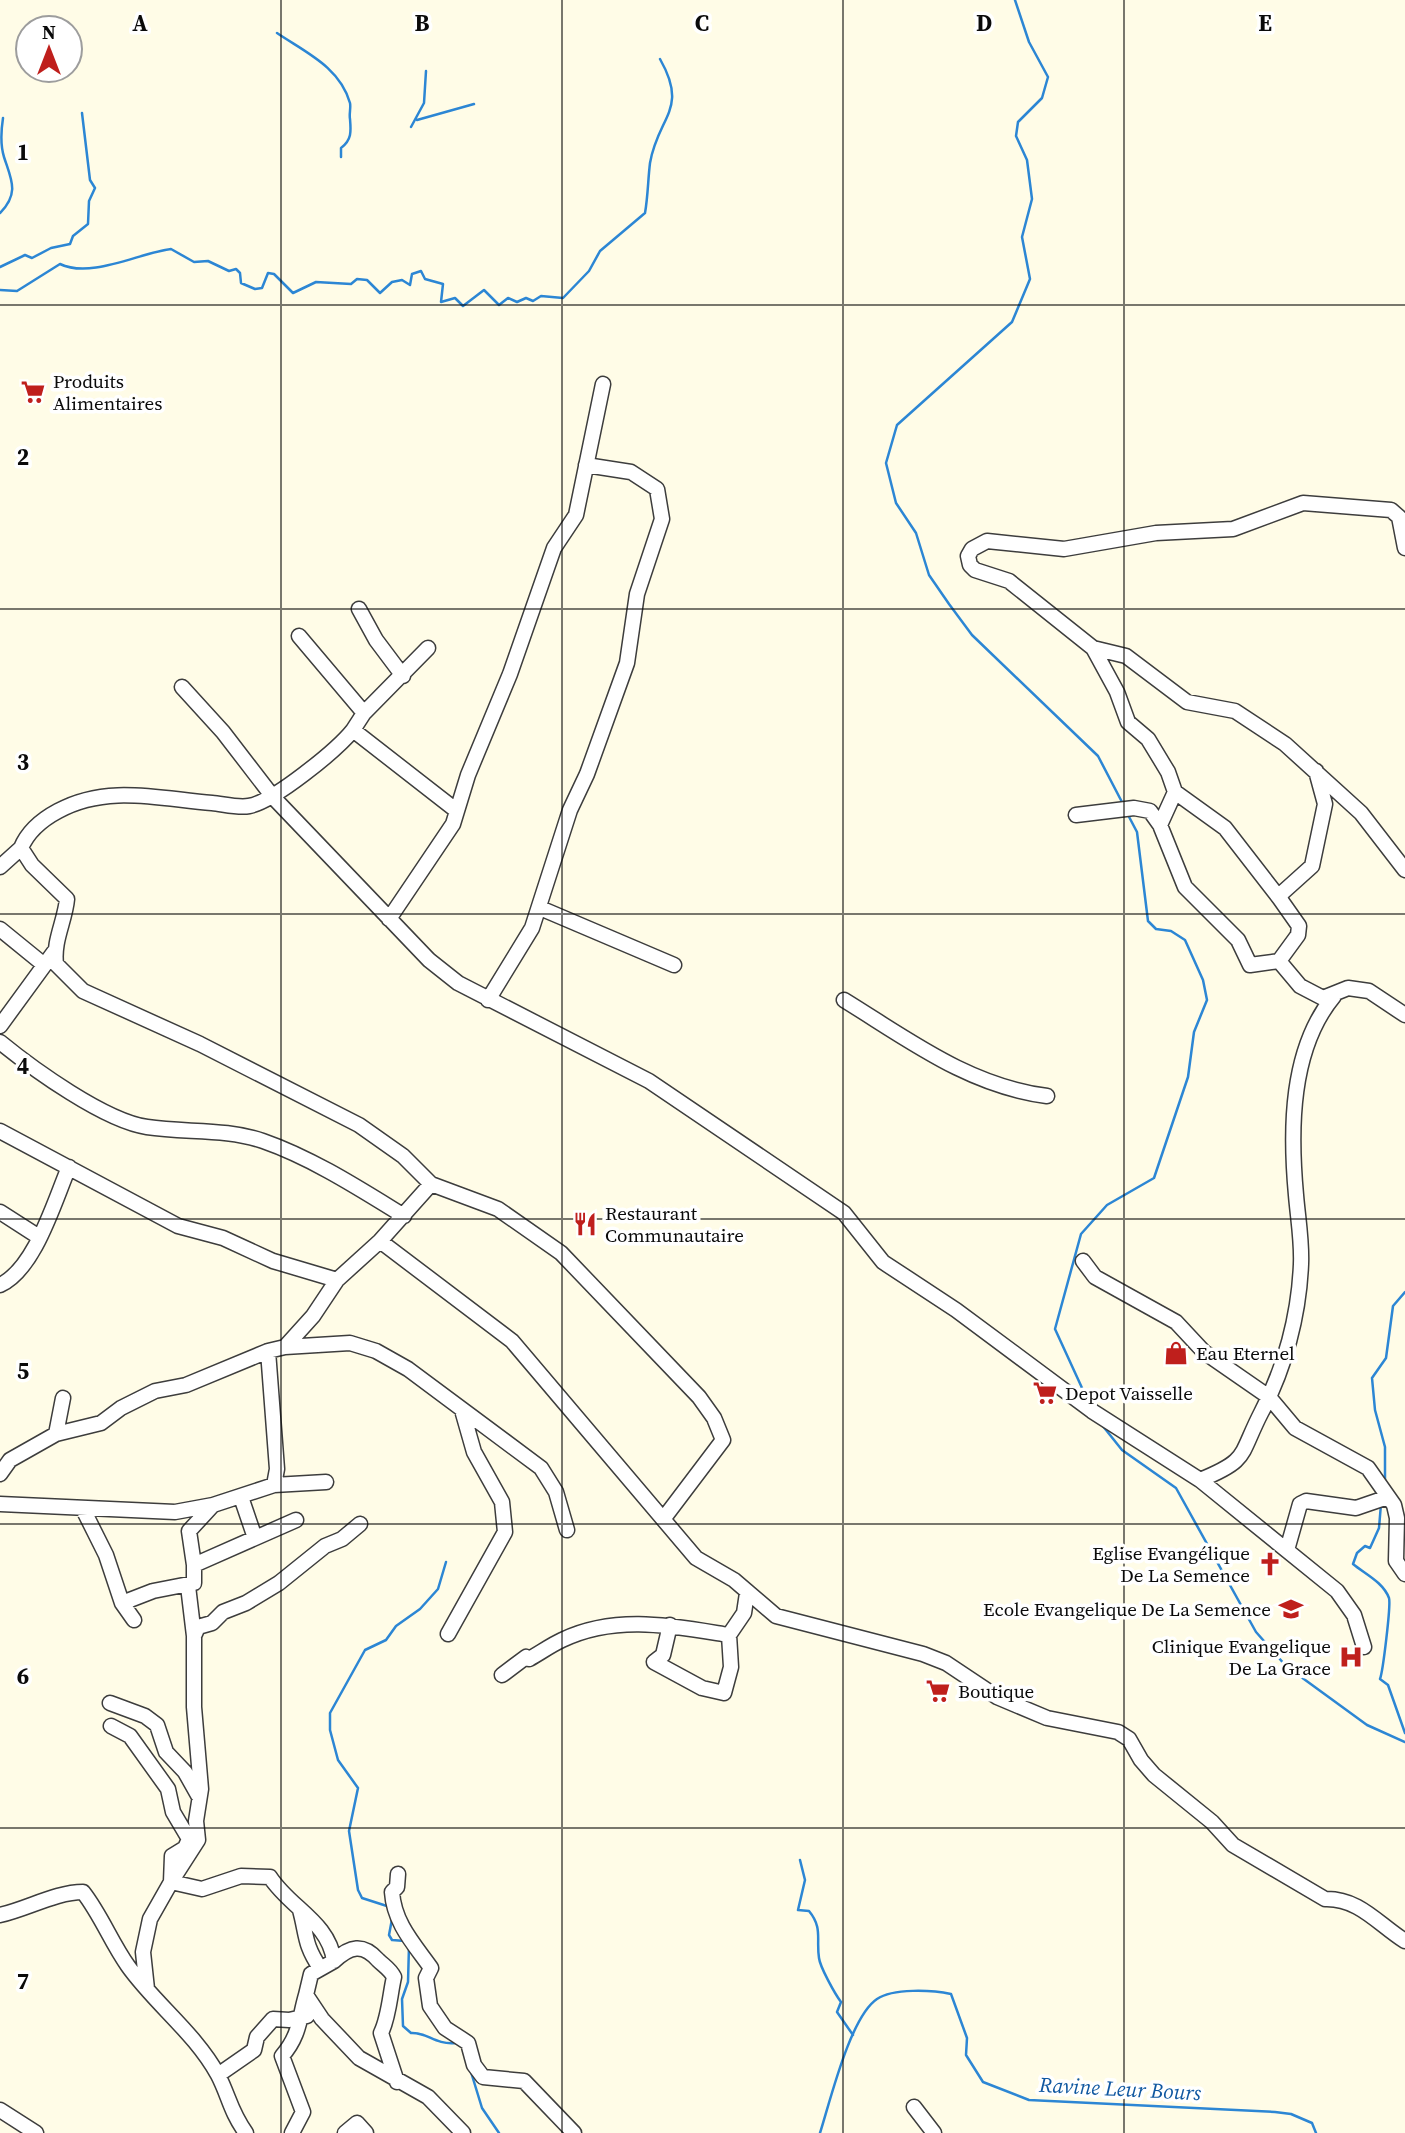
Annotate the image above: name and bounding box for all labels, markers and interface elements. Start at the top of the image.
text: A [132,7,148,39]
text: B [415,7,430,39]
text: C [695,7,709,39]
text: D [976,7,992,39]
text: E [1258,7,1272,39]
north arrow [14,14,84,84]
text: N [42,19,56,45]
text: 1 [17,136,29,168]
place label: Produits Alimentaires [53,368,162,416]
supermarket icon: Produits Alimentaires [19,378,47,406]
text: 2 [17,441,29,473]
text: 3 [17,746,29,778]
text: 4 [17,1050,29,1082]
place label: Restaurant Communautaire [605,1200,744,1248]
restaurant icon: Restaurant Communautaire [571,1210,599,1238]
shop icon: Eau Eternel [1162,1339,1190,1367]
place label: Eau Eternel [1196,1340,1295,1366]
text: 5 [17,1355,29,1387]
supermarket icon: Depot Vaisselle [1031,1379,1059,1407]
place label: Depot Vaisselle [1065,1380,1193,1406]
place label: Eglise Evangélique De La Semence [1092,1540,1250,1588]
church icon: Eglise Evangélique De La Semence [1256,1550,1284,1578]
school or university icon: Ecole Evangelique De La Semence [1277,1595,1305,1623]
place label: Ecole Evangelique De La Semence [983,1596,1271,1622]
place label: Clinique Evangelique De La Grace [1152,1633,1331,1681]
hospital icon: Clinique Evangelique De La Grace [1337,1643,1365,1671]
text: 6 [17,1660,29,1692]
supermarket icon: Boutique [924,1677,952,1705]
place label: Boutique [958,1678,1034,1704]
text: 7 [17,1965,29,1997]
water label: Ravine Leur Bours [1037,2070,1202,2107]

